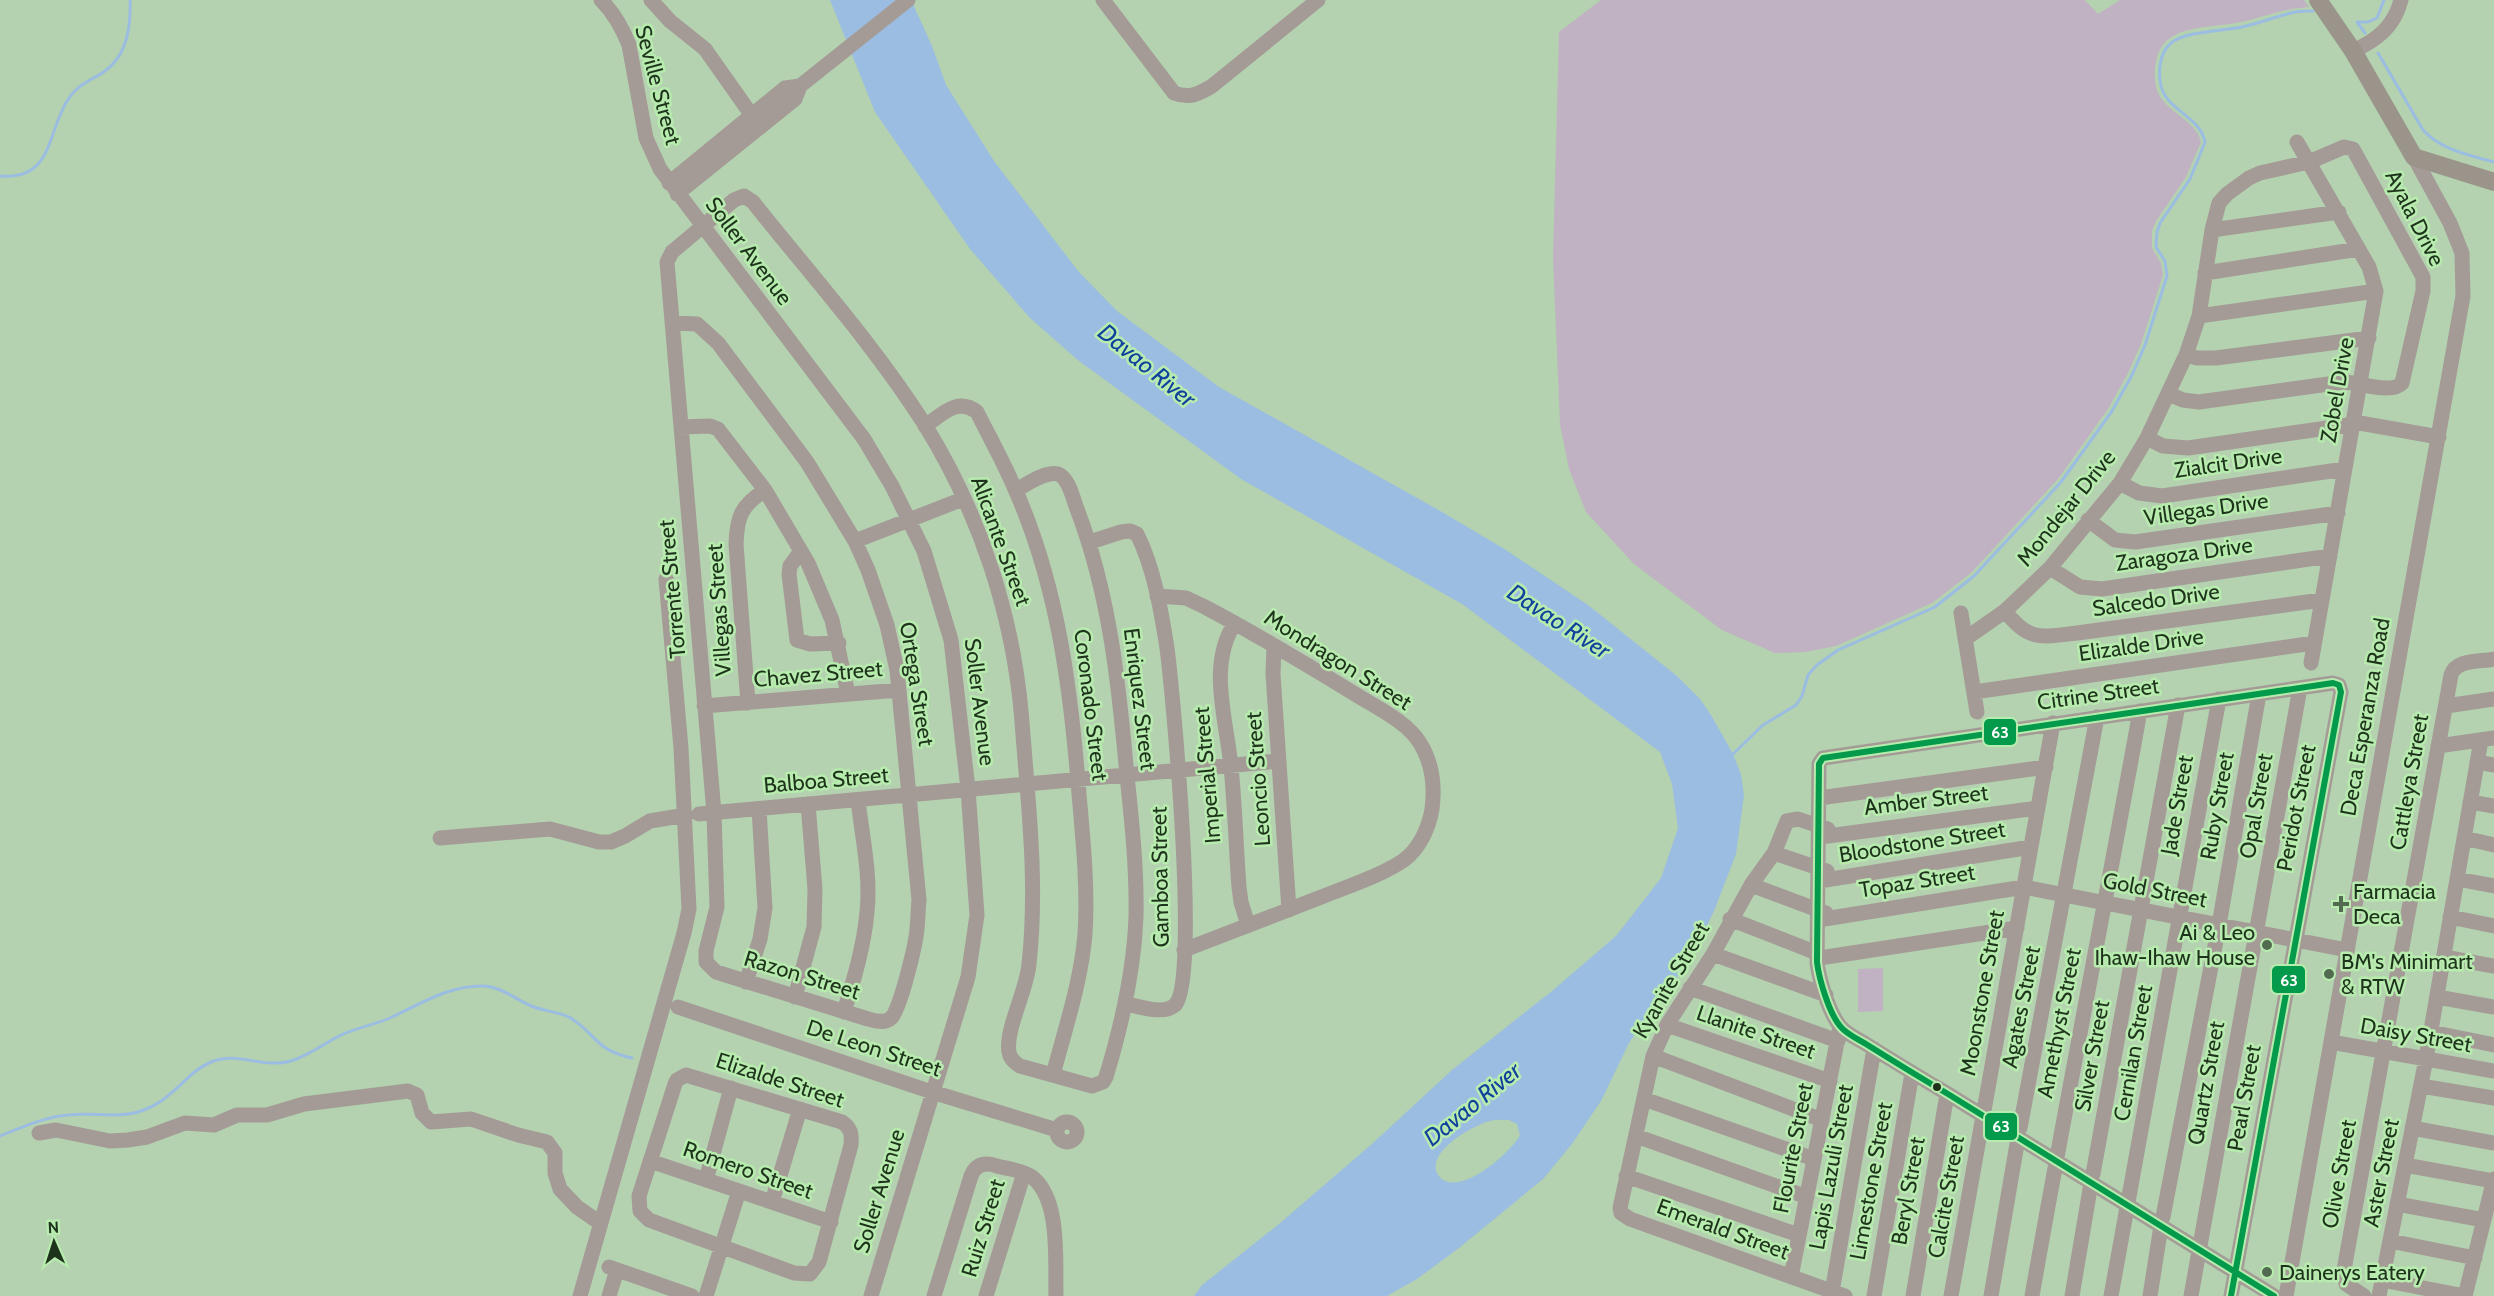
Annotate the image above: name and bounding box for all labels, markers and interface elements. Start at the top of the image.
street label: Seville Street [629,22,687,148]
street label: Ayala Drive [2379,165,2451,271]
street label: Soller Avenue [700,192,798,310]
water label: Davao River [1093,317,1203,414]
street label: Zobel Drive [2314,335,2360,445]
street label: Zialcit Drive [2172,442,2284,484]
street label: Mondejar Drive [2011,444,2121,572]
street label: Alicante Street [965,472,1037,610]
street label: Villegas Drive [2142,487,2270,531]
street label: Torrente Street [652,518,692,659]
street label: Zaragoza Drive [2114,531,2254,577]
street label: Villegas Street [701,542,737,677]
water label: Davao River [1502,577,1617,666]
street label: Salcedo Drive [2091,578,2221,622]
street label: Mondragon Street [1259,604,1417,716]
street label: Deca Esperanza Road [2334,616,2396,818]
street label: Ortega Street [894,620,940,749]
street label: Elizalde Drive [2077,623,2205,667]
street label: Enriquez Street [1118,626,1162,772]
street label: Coronado Street [1068,628,1114,783]
street label: Soller Avenue [959,637,1001,767]
street label: Chavez Street [752,655,884,693]
street label: Citrine Street [2035,672,2161,716]
street label: Imperial Street [1188,705,1226,844]
street label: Leoncio Street [1240,710,1276,847]
street label: Cattleya Street [2384,711,2434,852]
line badge: 63 [1983,718,2017,746]
text: 63 [1991,723,2009,742]
street label: Peridot Street [2271,742,2322,874]
street label: Ruby Street [2194,749,2240,862]
street label: Opal Street [2233,751,2279,861]
street label: Jade Street [2155,752,2199,858]
street label: Balboa Street [762,761,890,799]
street label: Amber Street [1862,779,1990,821]
street label: Gamboa Street [1145,806,1175,948]
street label: Bloodstone Street [1837,815,2008,868]
street label: Topaz Street [1857,858,1977,903]
street label: Gold Street [2101,867,2210,913]
place label: Farmacia Deca [2353,878,2436,930]
marker: Farmacia Deca [2334,897,2348,911]
street label: Moonstone Street [1954,908,2010,1078]
street label: Kyanite Street [1627,917,1715,1043]
place label: Ai & Leo Ihaw-Ihaw House [2094,919,2255,971]
marker: Ai & Leo Ihaw-Ihaw House [2260,938,2274,952]
street label: Agates Street [1996,943,2046,1070]
street label: Razon Street [741,945,864,1006]
street label: Amethyst Street [2031,945,2087,1100]
place label: BM's Minimart & RTW [2341,948,2473,1000]
line badge: 63 [2271,965,2306,994]
marker: BM's Minimart & RTW [2322,967,2336,981]
text: 63 [2280,971,2298,990]
street label: Cernilan Street [2108,982,2158,1123]
street label: Silver Street [2069,998,2115,1114]
street label: Llanite Street [1693,999,1819,1065]
street label: Daisy Street [2358,1012,2474,1058]
street label: De Leon Street [803,1014,945,1083]
street label: Quartz Street [2182,1018,2230,1147]
street label: Pearl Street [2221,1042,2267,1153]
street label: Elizalde Street [713,1047,848,1114]
water label: Davao River [1418,1055,1528,1152]
street label: Flourite Street [1767,1080,1819,1215]
unlabelled marker [1931,1081,1943,1093]
street label: Lapis Lazuli Street [1803,1082,1859,1252]
street label: Limestone Street [1844,1099,1898,1262]
line badge: 63 [1984,1112,2018,1141]
street label: Aster Street [2357,1116,2405,1229]
text: 63 [1992,1117,2010,1136]
street label: Olive Street [2316,1117,2362,1231]
street label: Soller Avenue [847,1126,911,1256]
street label: Calcite Street [1922,1133,1970,1260]
street label: Beryl Street [1885,1134,1931,1247]
street label: Romero Street [679,1135,817,1205]
street label: Ruiz Street [955,1175,1011,1280]
street label: Emerald Street [1653,1193,1793,1266]
north arrow [24,1212,84,1272]
text: N [47,1218,59,1237]
place label: Dainerys Eatery [2279,1259,2425,1286]
marker: Dainerys Eatery [2260,1265,2274,1279]

